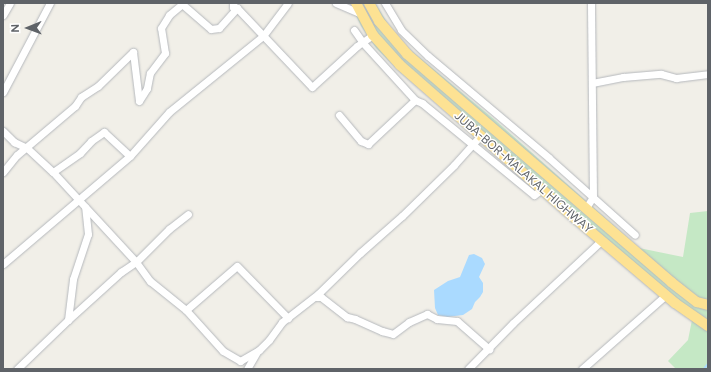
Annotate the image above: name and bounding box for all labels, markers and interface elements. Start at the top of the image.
north arrow [8,8,48,48]
text: N [9,24,22,33]
street label: JUBA-BOR-MALAKAL HIGHWAY [451,109,595,237]

